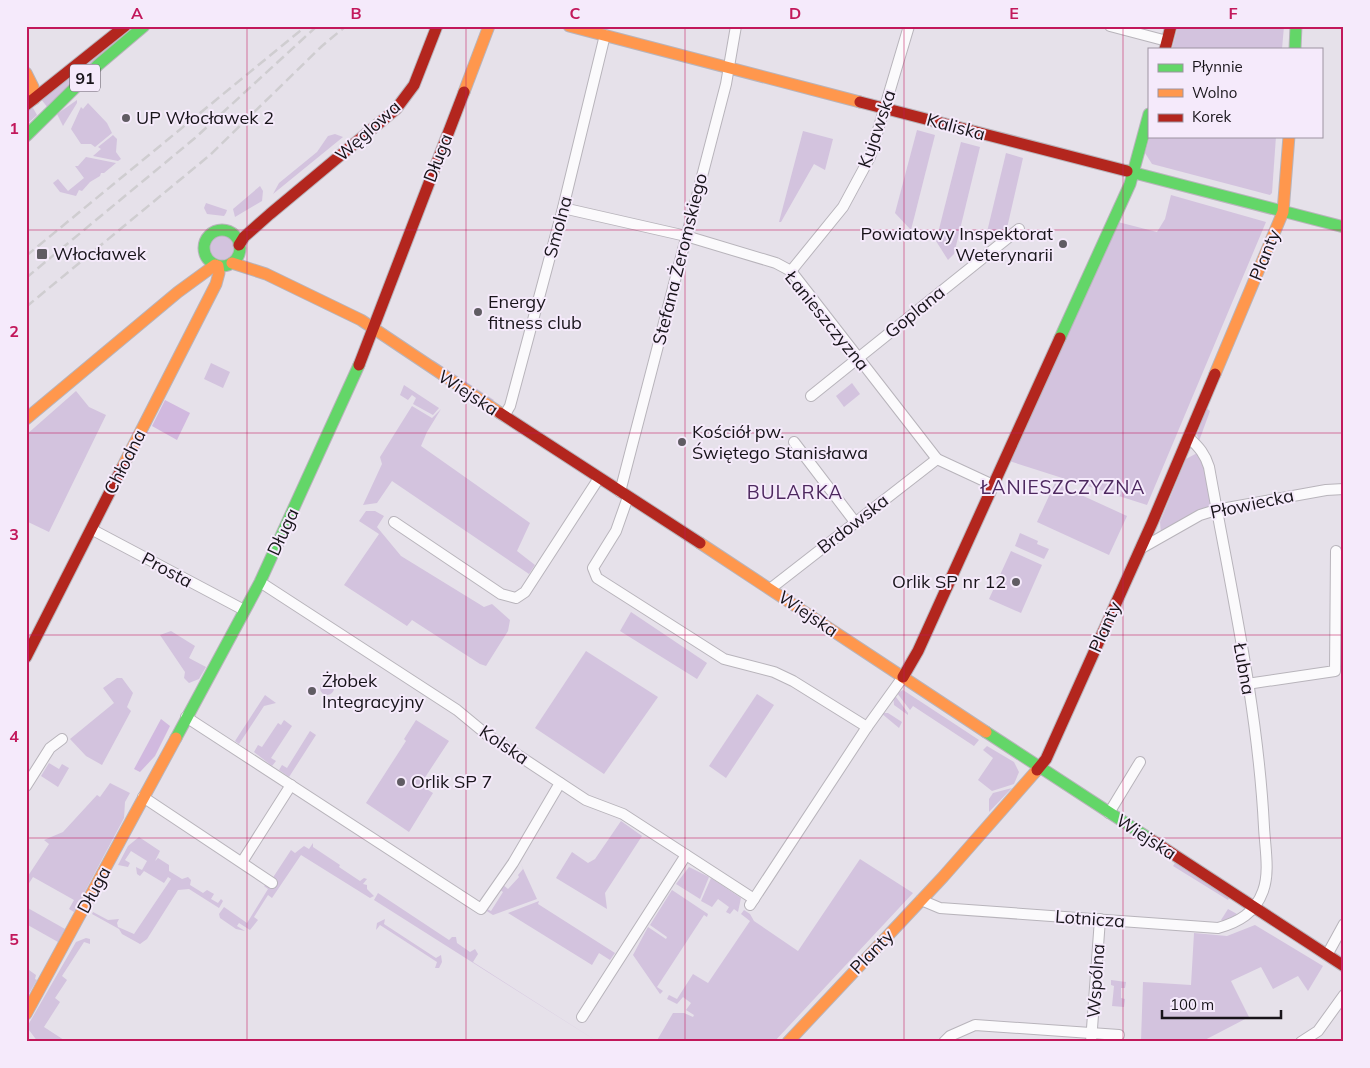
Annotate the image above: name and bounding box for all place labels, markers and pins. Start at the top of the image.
place label: UP Włocławek 2 [136,106,274,129]
marker: UP Włocławek 2 [120,112,132,124]
place label: Powiatowy Inspektorat Weterynarii [861,222,1053,266]
marker: Powiatowy Inspektorat Weterynarii [1057,238,1069,250]
place label: Włocławek [53,242,147,265]
marker: Włocławek [35,247,49,261]
place label: Energy fitness club [488,290,582,334]
marker: Energy fitness club [472,306,484,318]
place label: Kościół pw. Świętego Stanisława [692,420,868,464]
marker: Kościół pw. Świętego Stanisława [676,436,688,448]
place label: Orlik SP nr 12 [892,570,1006,593]
marker: Orlik SP nr 12 [1010,576,1022,588]
place label: Żłobek Integracyjny [322,669,425,713]
marker: Żłobek Integracyjny [306,685,318,697]
place label: Orlik SP 7 [411,770,492,793]
marker: Orlik SP 7 [395,776,407,788]

